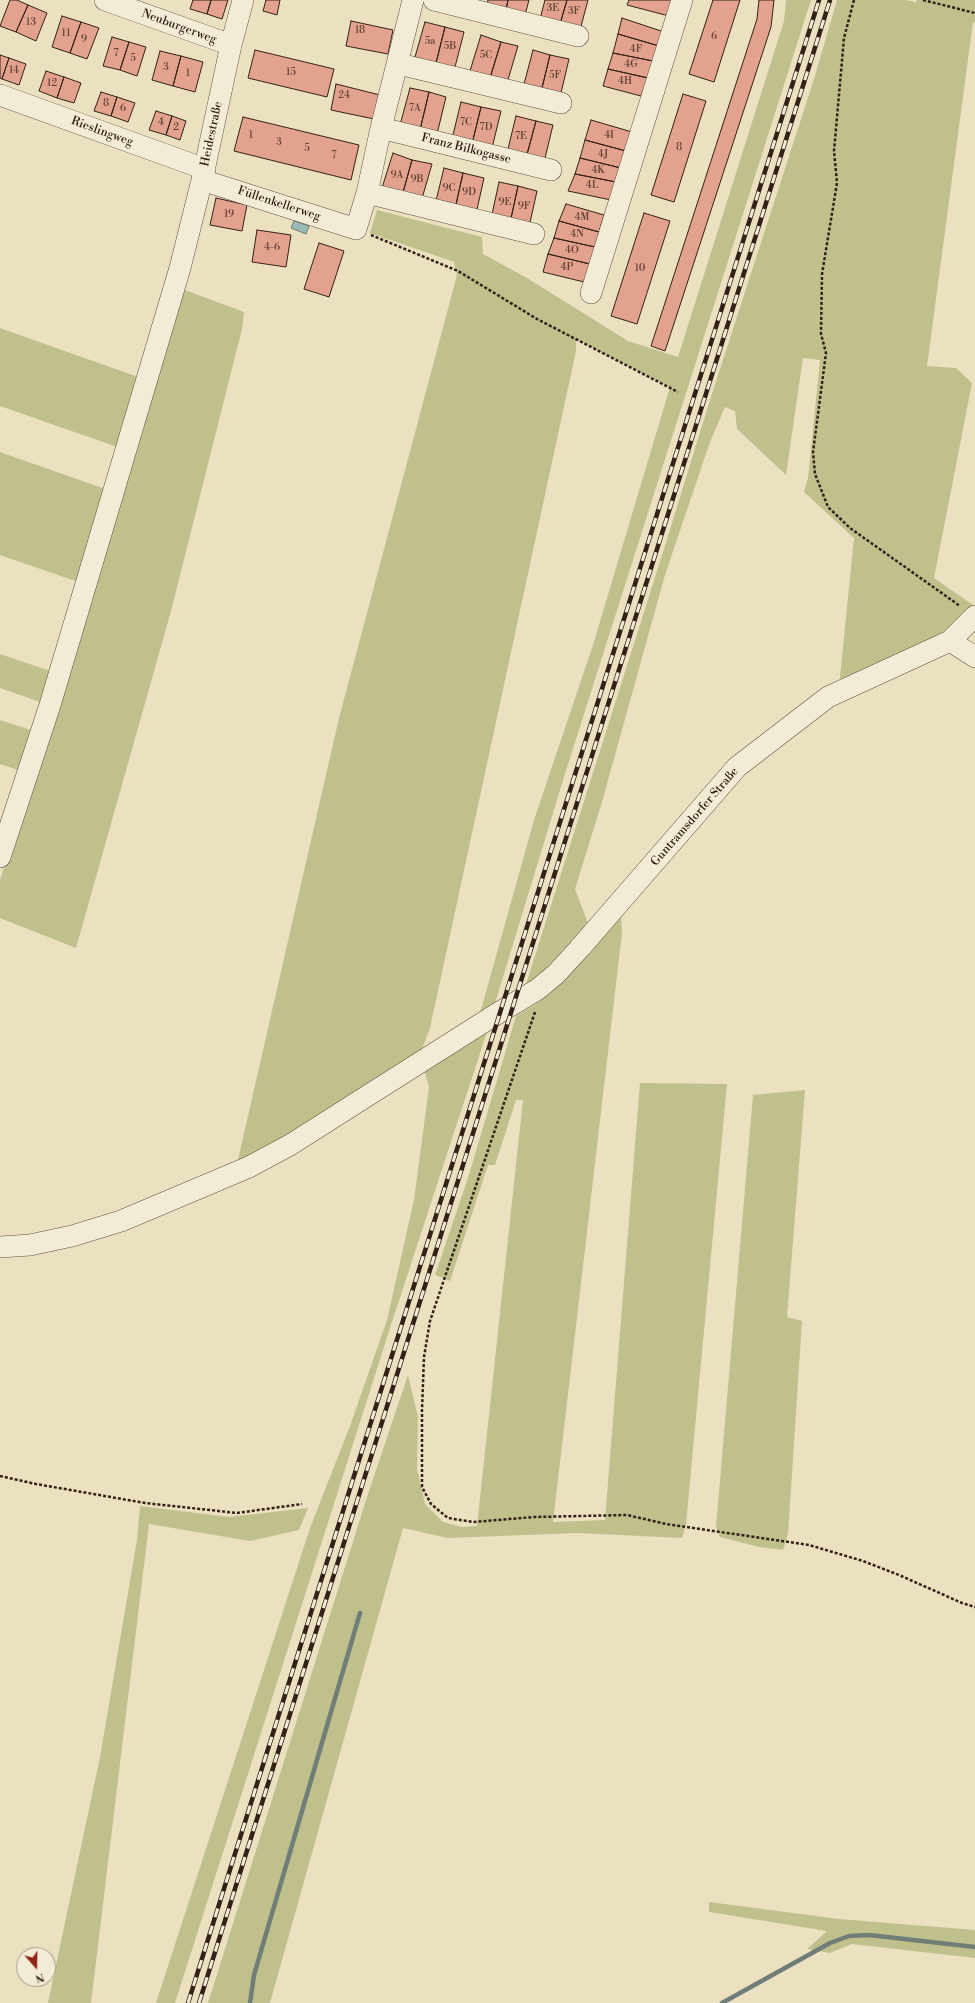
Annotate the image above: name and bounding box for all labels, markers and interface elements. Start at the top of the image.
house number: 3E [547,3,559,15]
house number: 3F [568,6,580,18]
street label: Neuburgerweg [140,7,218,47]
house number: 13 [26,17,36,29]
house number: 18 [355,25,365,37]
house number: 11 [62,28,70,40]
house number: 6 [711,31,717,43]
house number: 9 [81,34,87,46]
house number: 5a [425,36,435,48]
house number: 5B [444,41,456,53]
house number: 4F [630,44,642,56]
house number: 7 [113,48,119,60]
house number: 5C [480,50,492,62]
house number: 5 [130,53,136,65]
house number: 4G [624,59,638,71]
house number: 3 [163,62,169,74]
house number: 14 [9,65,19,77]
house number: 15 [286,67,296,79]
house number: 1 [186,68,190,80]
house number: 5F [549,70,561,82]
house number: 4H [618,76,632,88]
house number: 12 [47,78,57,90]
house number: 24 [338,90,350,102]
house number: 8 [103,98,109,110]
street label: Heidestraße [198,100,226,168]
house number: 6 [120,103,126,115]
house number: 7A [409,103,421,115]
street label: Rieslingweg [69,114,135,150]
house number: 4 [158,117,164,129]
house number: 7C [460,117,472,129]
house number: 2 [173,122,179,134]
house number: 7D [480,122,492,134]
house number: 1 [249,130,253,142]
house number: 4I [604,130,614,142]
street label: Franz Bilkogasse [420,131,512,167]
house number: 7E [515,131,527,143]
house number: 3 [276,137,282,149]
house number: 8 [676,142,682,154]
house number: 5 [304,143,310,155]
house number: 4J [598,149,608,161]
house number: 7 [331,150,337,162]
house number: 4K [591,165,605,177]
house number: 9A [391,170,403,182]
house number: 9B [410,174,424,186]
house number: 4L [586,180,598,192]
house number: 9C [443,183,455,195]
street label: Füllenkellerweg [236,184,322,224]
house number: 9D [462,187,476,199]
house number: 9E [499,197,511,209]
house number: 9F [518,201,530,213]
house number: 19 [224,209,234,221]
house number: 4M [575,212,589,224]
house number: 4N [570,229,584,241]
house number: 4-6 [264,242,280,254]
house number: 4O [565,245,579,257]
house number: 4P [561,262,573,274]
house number: 10 [635,263,645,275]
street label: Guntramsdorfer Straße [648,765,742,869]
north arrow [16,1947,56,1987]
text: N [33,1969,46,1985]

